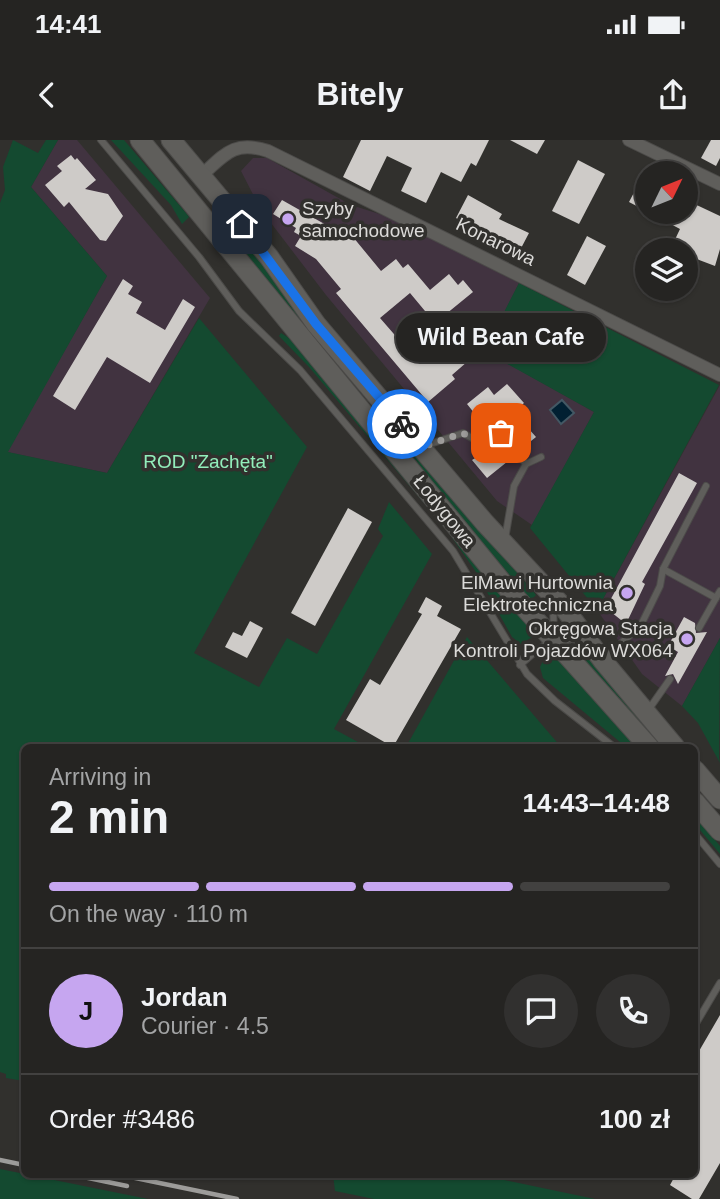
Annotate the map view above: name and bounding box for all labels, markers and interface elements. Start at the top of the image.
text: 14:41 [35,9,102,39]
icon: back [28,76,66,114]
text: Bitely [316,76,404,112]
icon: share [654,76,692,114]
north arrow [635,161,698,224]
map controls [635,161,698,301]
pin [212,194,272,254]
place label: Szyby samochodowe [302,198,425,241]
icon: home [223,205,261,243]
marker: Szyby samochodowe [280,211,296,227]
street label: Konarowa [453,213,539,270]
button: layers [635,238,698,301]
callout: Wild Bean Cafe [396,314,606,363]
text: Wild Bean Cafe [417,324,585,350]
courier [367,389,437,459]
pin [471,403,531,463]
icon: bike [383,405,421,443]
icon: bag [482,414,520,452]
park label: ROD "Zachęta" [143,451,273,472]
street label: Łodygowa [409,471,480,552]
place label: ElMawi Hurtownia Elektrotechniczna [461,572,613,615]
marker: ElMawi Hurtownia Elektrotechniczna [619,585,635,601]
place label: Okręgowa Stacja Kontroli Pojazdów WX064 [453,618,673,661]
marker: Okręgowa Stacja Kontroli Pojazdów WX064 [679,631,695,647]
text: Arriving in [49,764,151,790]
text: 14:43–14:48 [523,788,670,818]
text: 2 min [49,791,169,843]
text: On the way · 110 m [49,901,248,927]
button: chat [504,974,578,1048]
button: phone [596,974,670,1048]
text: Jordan [141,982,228,1012]
text: J [79,996,93,1026]
text: Courier · 4.5 [141,1013,269,1039]
text: Order #3486 [49,1104,195,1134]
text: 100 zł [599,1104,670,1134]

